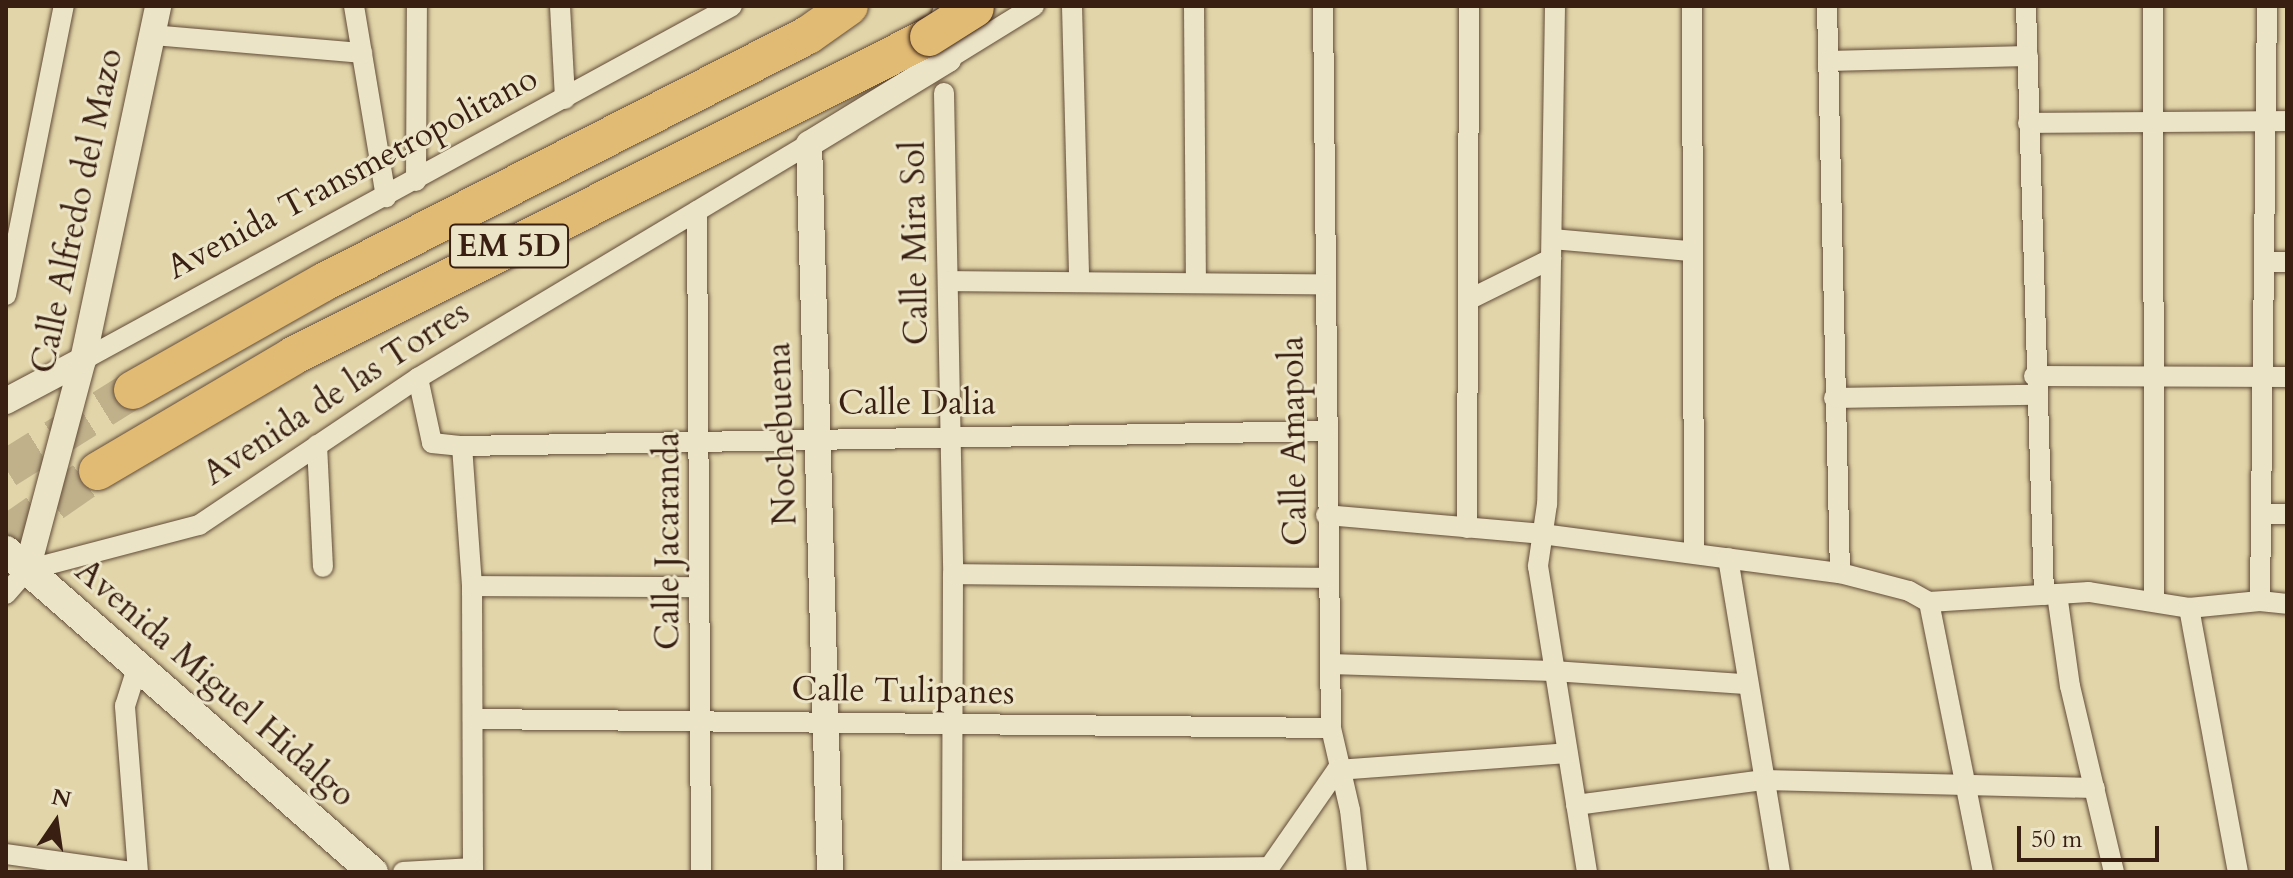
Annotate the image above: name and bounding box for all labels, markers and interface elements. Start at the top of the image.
street label: Calle Alfredo del Mazo [23,45,131,377]
street label: Avenida Transmetropolitano [160,58,544,288]
street label: Calle Mira Sol [893,140,937,346]
road number: EM 5D [449,218,569,274]
street label: Avenida de las Torres [195,292,477,494]
street label: Calle Amapola [1272,336,1316,546]
street label: Nochebuena [758,342,806,526]
street label: Calle Dalia [838,384,996,424]
street label: Calle Jacaranda [648,432,688,650]
street label: Avenida Miguel Hidalgo [67,550,363,816]
street label: Calle Tulipanes [791,669,1015,713]
north arrow [16,782,96,862]
text: N [49,782,74,815]
scale bar [2021,810,2163,860]
text: 50 m [2031,823,2082,856]

